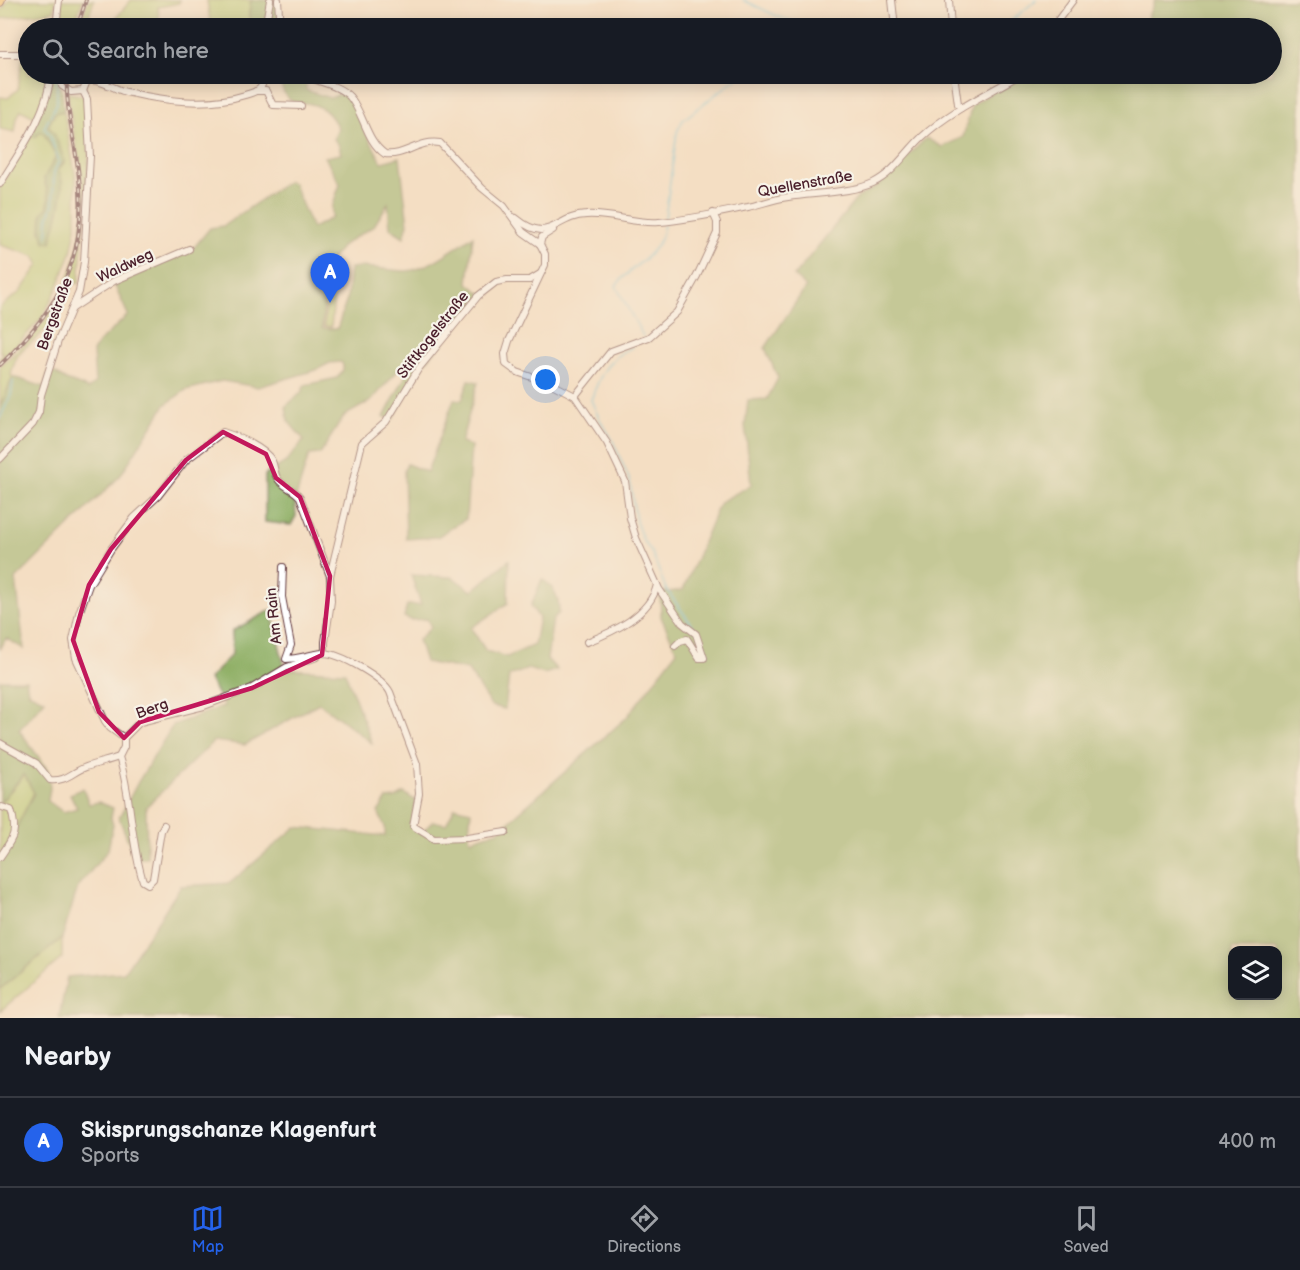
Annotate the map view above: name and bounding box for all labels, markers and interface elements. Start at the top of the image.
search box [18,18,1282,84]
icon: search [39,35,72,68]
text: Search here [87,38,209,65]
street label: Quellenstraße [756,166,854,202]
street label: Waldweg [94,245,156,287]
pin: A [310,254,350,303]
street label: Bergstraße [33,275,77,353]
street label: Stiftkogelstraße [393,287,473,383]
your location [531,365,560,394]
street label: Am Rain [262,587,286,645]
street label: Berg [133,694,171,724]
map controls [1228,946,1282,1000]
button: layers [1228,946,1282,1000]
text: Nearby [24,1042,111,1073]
text: Skisprungschanze Klagenfurt [81,1117,376,1144]
text: A [37,1130,50,1154]
text: 400 m [1218,1130,1276,1154]
text: Sports [81,1144,139,1168]
tab: Map [191,1202,224,1257]
tab: Directions [607,1202,681,1257]
tab: Saved [1064,1202,1109,1257]

